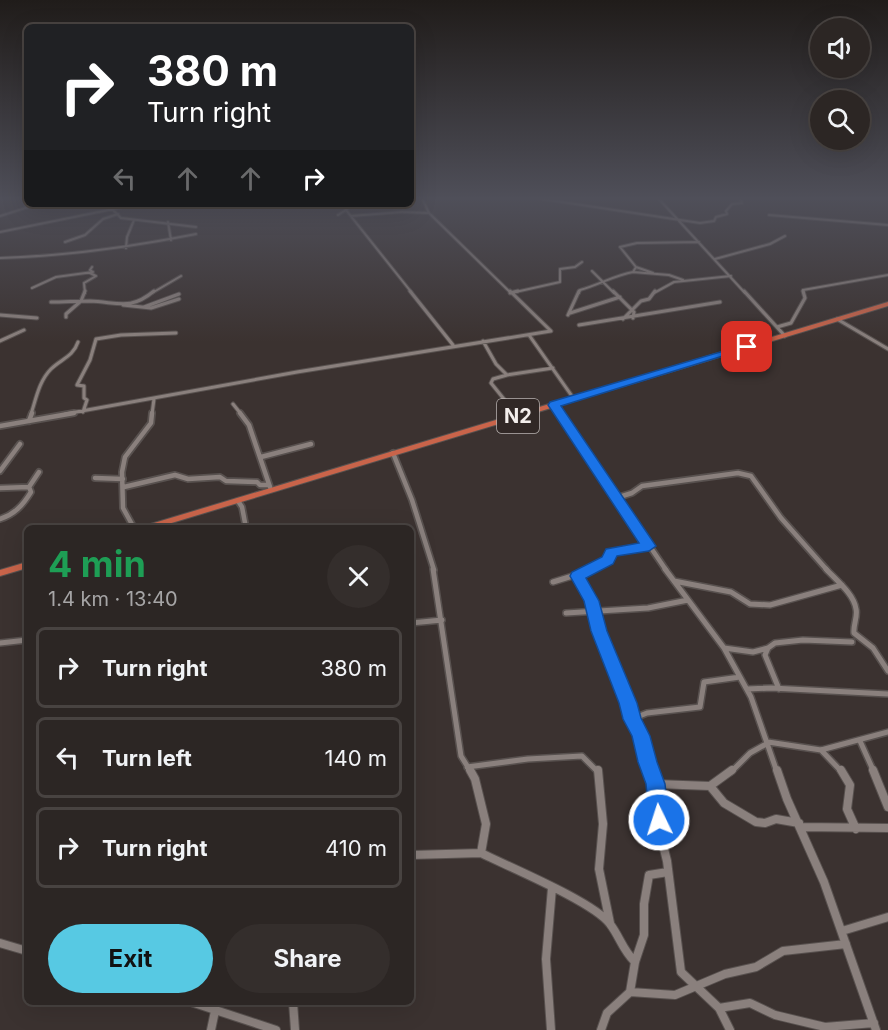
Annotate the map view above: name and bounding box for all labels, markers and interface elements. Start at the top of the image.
map controls [810,18,870,150]
button: sound [810,18,870,78]
text: 380 m [147,45,278,96]
icon: right [48,48,126,126]
button: search [810,90,870,150]
text: Turn right [147,96,271,129]
icon: left [108,162,141,195]
icon: ahead [171,162,204,195]
icon: ahead [234,162,267,195]
icon: right [297,162,330,195]
pin [721,321,772,372]
icon: arrive [730,330,763,363]
road number: N2 [497,399,539,433]
text: 4 min [48,542,146,586]
button: close [327,545,390,608]
text: 1.4 km · 13:40 [48,587,178,611]
icon: right [51,651,84,684]
text: Turn right [102,655,208,681]
text: 380 m [320,655,387,681]
icon: left [51,741,84,774]
text: Turn left [102,745,192,771]
text: 140 m [325,745,387,771]
position arrow [627,788,691,852]
icon: right [51,831,84,864]
text: Turn right [102,835,208,861]
text: 410 m [325,835,387,861]
button: Exit [48,924,213,993]
button: Share [225,924,390,993]

